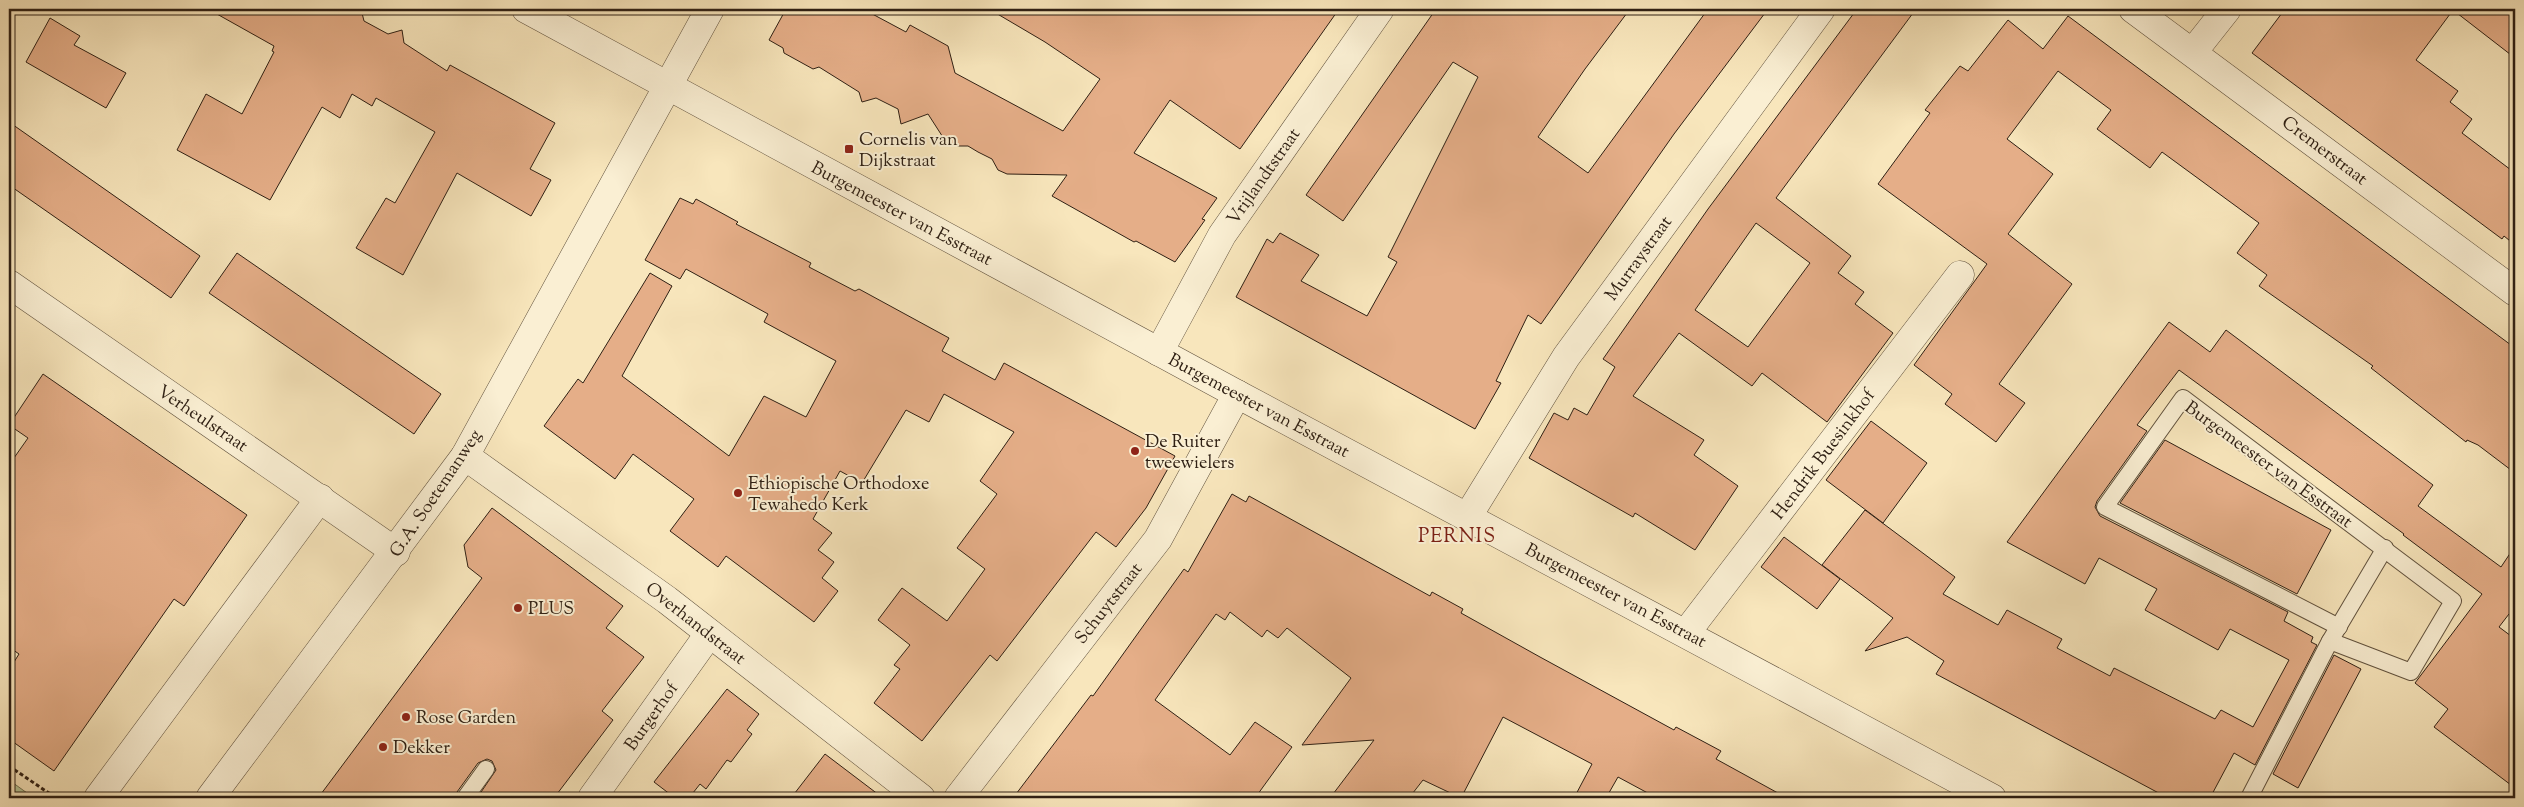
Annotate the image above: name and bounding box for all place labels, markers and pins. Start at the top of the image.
place label: Cornelis van Dijkstraat [859,128,958,175]
marker: Cornelis van Dijkstraat [843,143,855,155]
place label: De Ruiter tweewielers [1145,430,1234,477]
marker: De Ruiter tweewielers [1129,445,1141,457]
place label: Ethiopische Orthodoxe Tewahedo Kerk [748,472,929,519]
marker: Ethiopische Orthodoxe Tewahedo Kerk [732,487,744,499]
place label: PLUS [528,597,574,623]
marker: PLUS [512,602,524,614]
place label: Rose Garden [416,706,516,732]
marker: Rose Garden [400,711,412,723]
place label: Dekker [393,736,450,762]
marker: Dekker [377,741,389,753]

